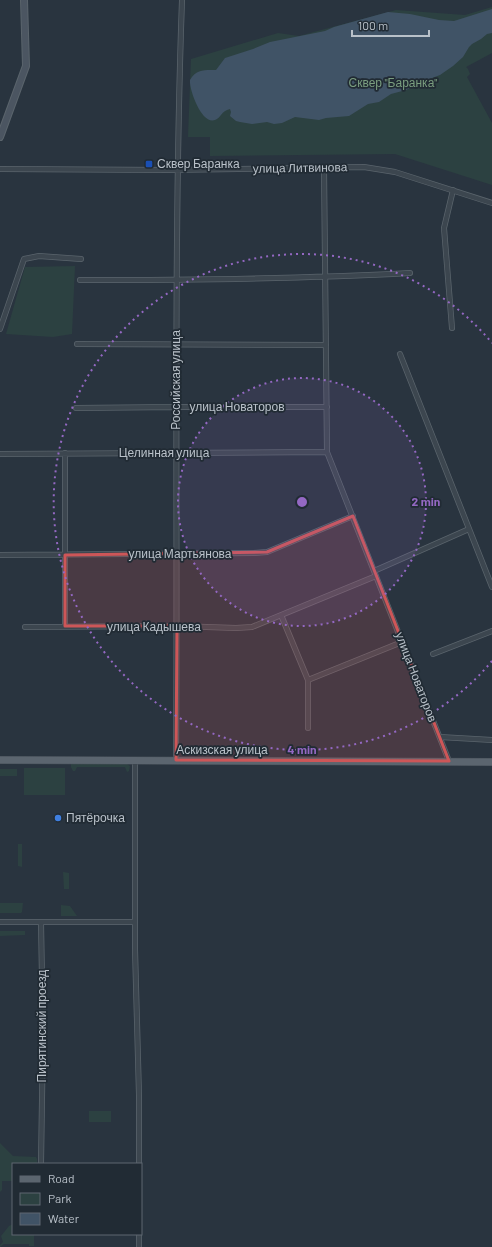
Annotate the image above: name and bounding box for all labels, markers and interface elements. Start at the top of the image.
scale bar [352,12,429,38]
text: 100 m [358,18,388,32]
park label: Сквер "Баранка" [349,75,437,90]
place label: Сквер Баранка [157,156,240,171]
marker: Сквер Баранка [144,159,154,169]
street label: улица Литвинова [252,159,348,176]
street label: Российская улица [168,330,183,430]
street label: улица Новаторов [189,399,285,414]
street label: Целинная улица [119,445,210,460]
text: 2 min [412,494,440,508]
centre of rings [295,495,309,509]
street label: улица Мартьянова [128,546,232,561]
street label: улица Кадышева [107,619,201,634]
street label: улица Новаторов [392,630,441,724]
street label: Аскизская улица [176,742,268,757]
text: 4 min [287,742,317,756]
place label: Пятёрочка [66,810,125,825]
marker: Пятёрочка [53,813,63,823]
street label: Пирятинский проезд [34,970,49,1082]
legend [12,1163,142,1235]
text: Road [48,1171,75,1185]
text: Park [48,1191,72,1205]
text: Water [48,1211,80,1225]

